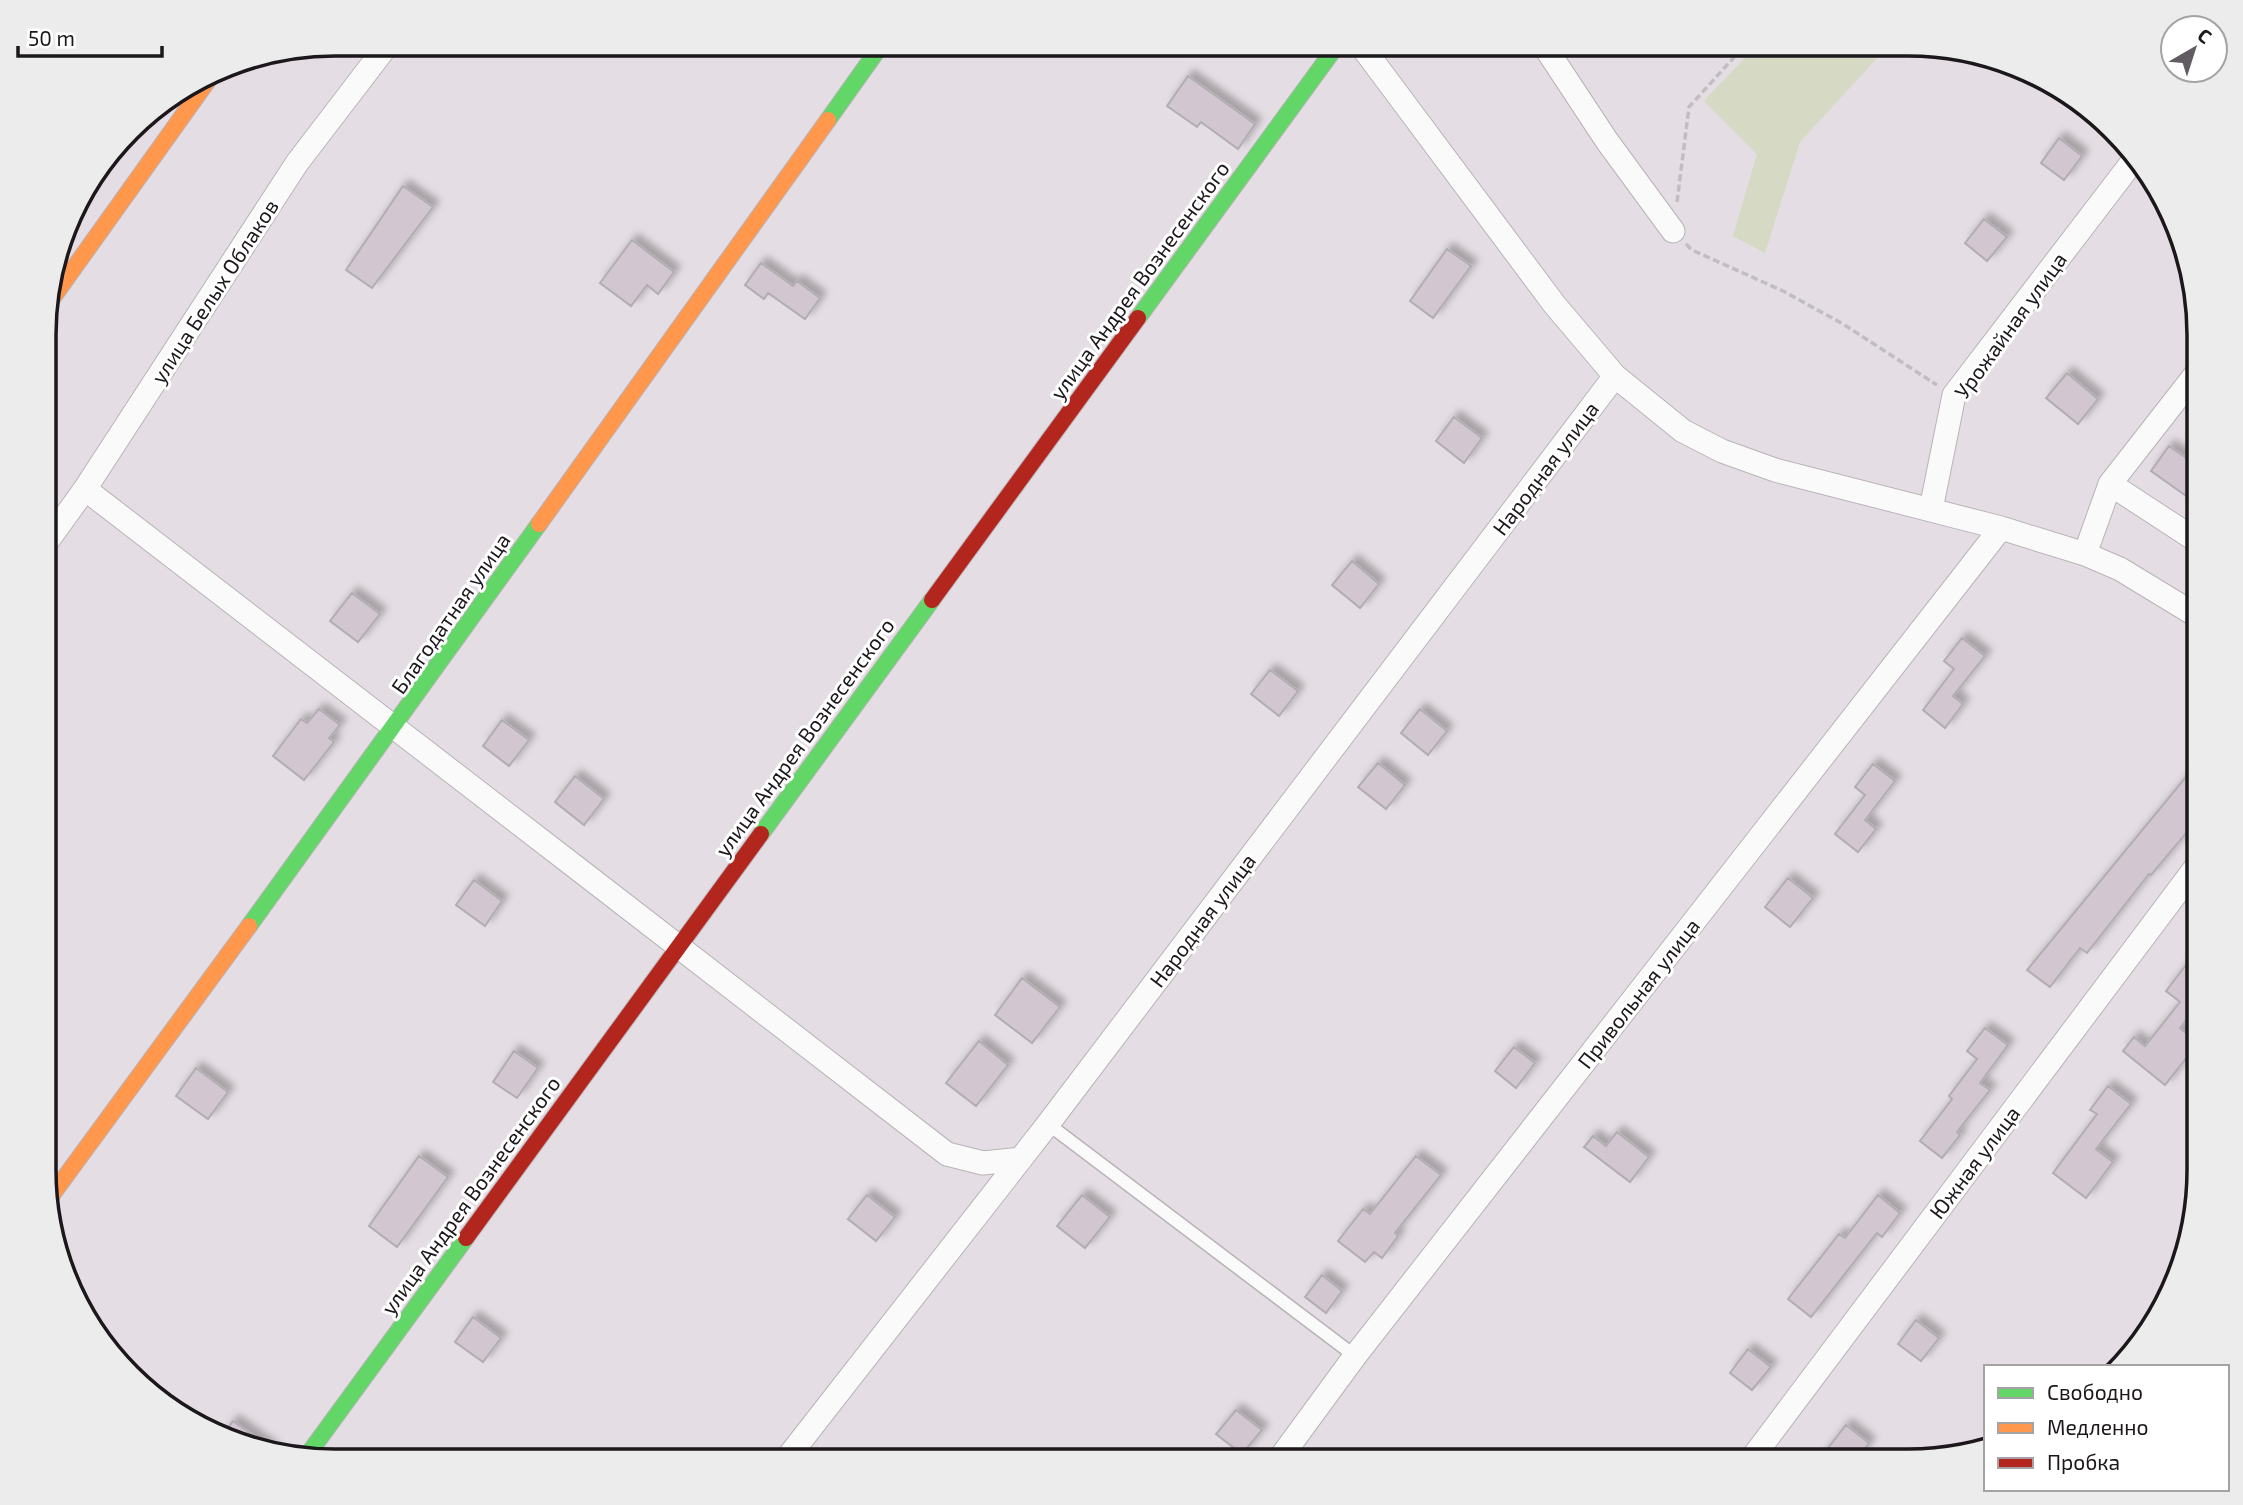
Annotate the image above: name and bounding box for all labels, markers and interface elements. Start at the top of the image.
scale bar [18,14,161,58]
north arrow [2159,14,2229,84]
text: С [2193,23,2217,48]
text: 50 m [28,25,75,50]
street label: улица Андрея Вознесенского [1044,156,1235,405]
street label: улица Белых Облаков [145,194,284,388]
street label: Урожайная улица [1949,247,2072,403]
street label: Народная улица [1487,396,1604,540]
street label: Благодатная улица [385,528,516,699]
street label: улица Андрея Вознесенского [709,613,900,862]
street label: Народная улица [1144,848,1261,992]
street label: Привольная улица [1572,913,1705,1074]
street label: улица Андрея Вознесенского [375,1071,566,1320]
street label: Южная улица [1924,1101,2025,1224]
legend [1984,1365,2229,1491]
text: Свободно [2047,1379,2143,1404]
text: Медленно [2047,1414,2149,1439]
text: Пробка [2047,1449,2120,1474]

